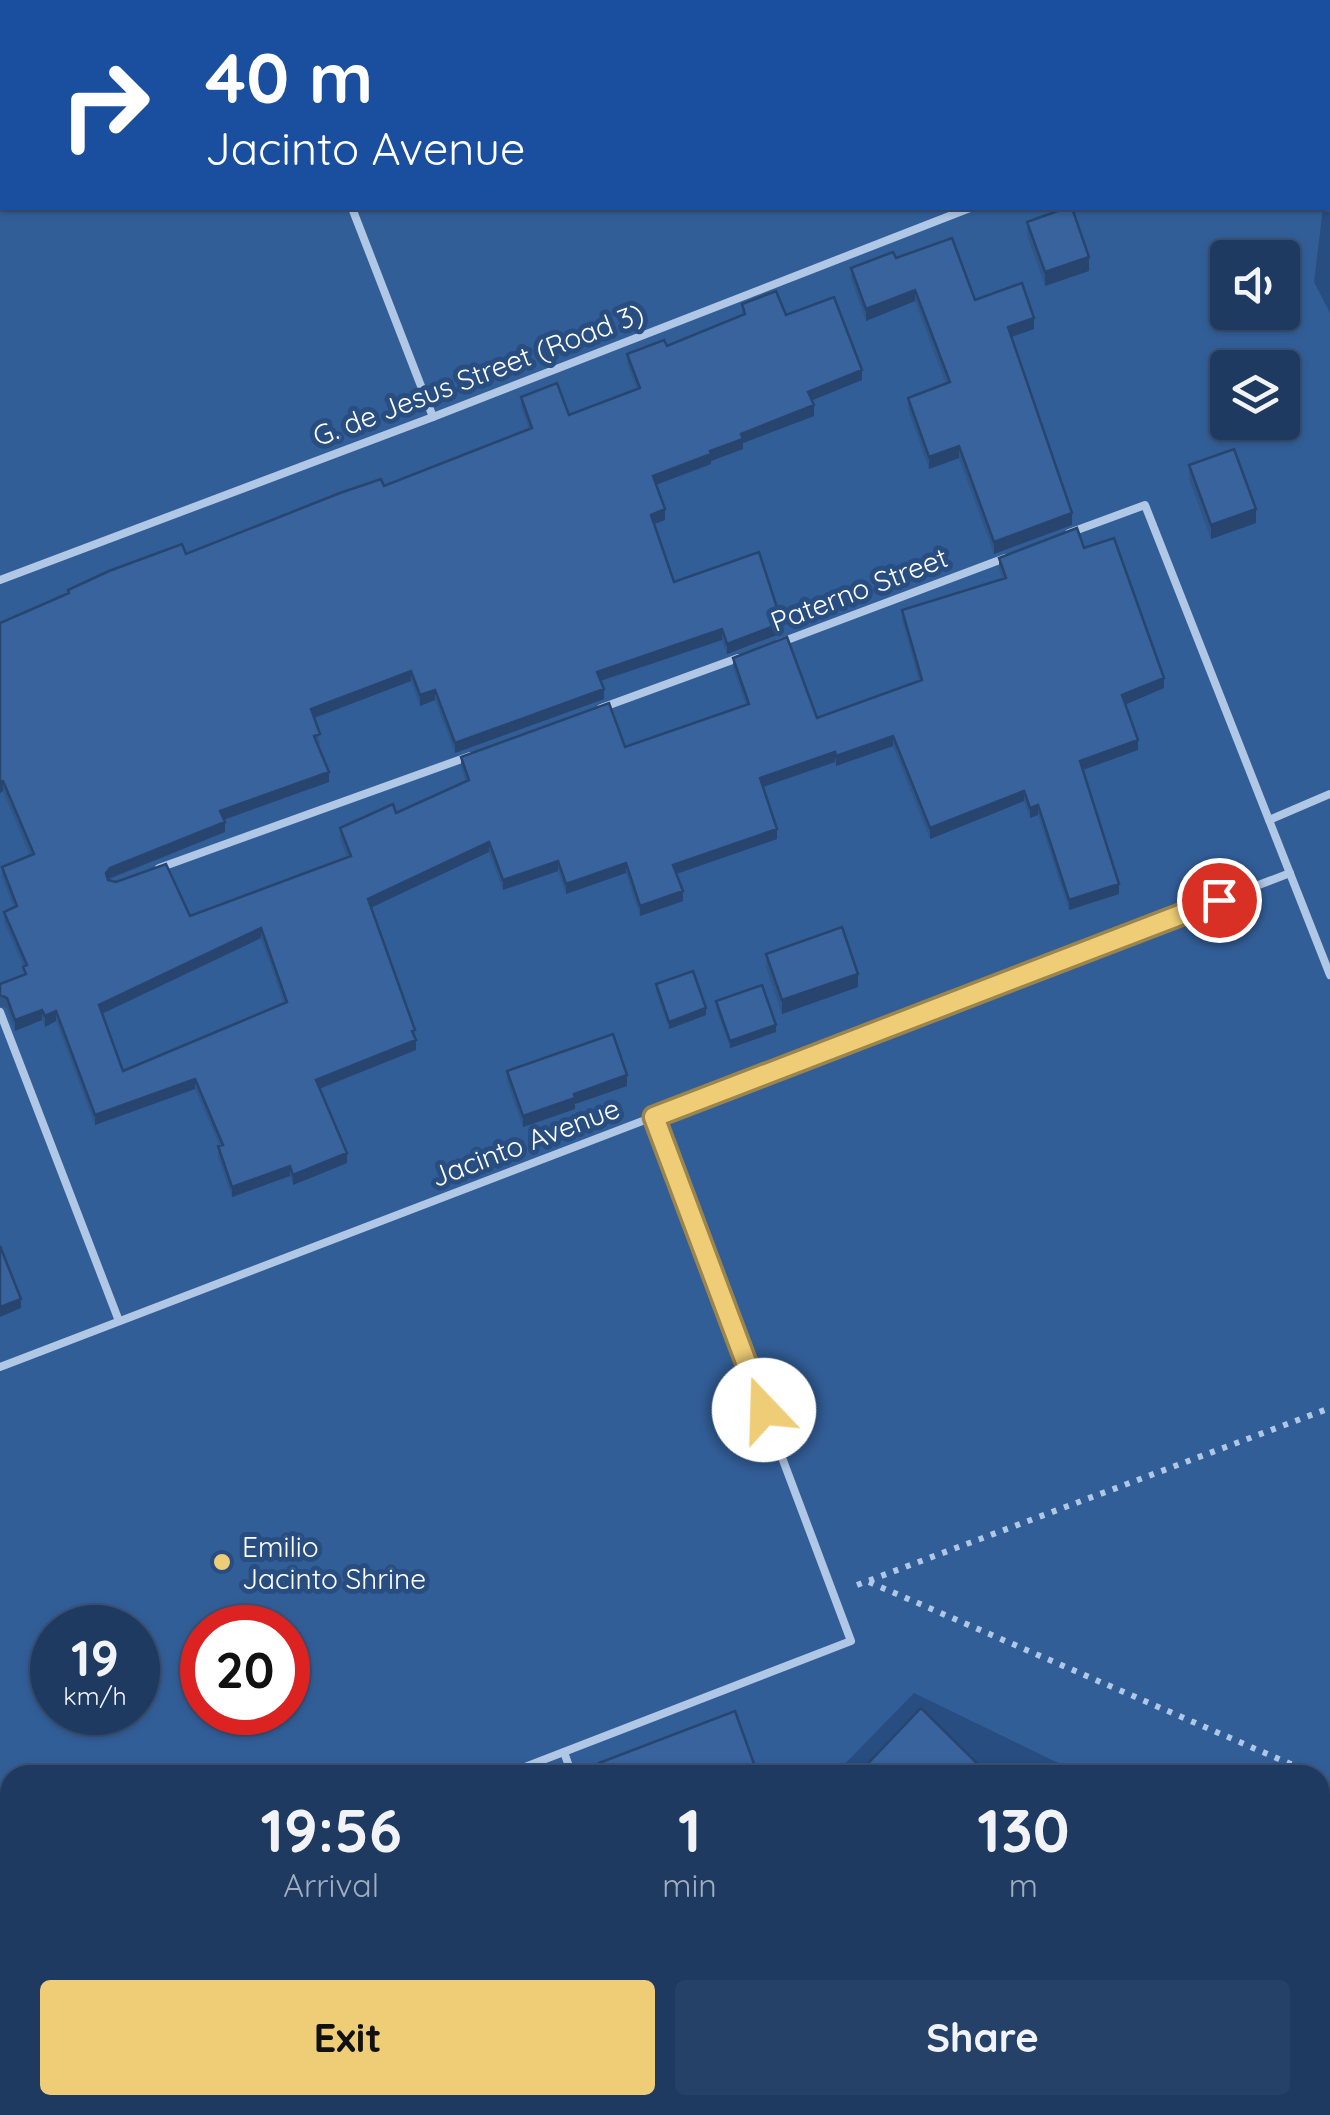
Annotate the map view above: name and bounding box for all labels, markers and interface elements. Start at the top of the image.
text: 40 m [205,33,373,121]
icon: right [40,40,170,170]
text: Jacinto Avenue [205,120,525,176]
map controls [1210,240,1300,440]
button: sound [1210,240,1300,330]
street label: G. de Jesus Street (Road 3) [308,295,648,453]
button: layers [1210,350,1300,440]
street label: Paterno Street [766,539,952,639]
pin [1177,858,1262,943]
icon: arrive [1192,873,1247,928]
street label: Jacinto Avenue [426,1090,624,1194]
position arrow [712,1358,816,1462]
place label: Emilio Jacinto Shrine [242,1529,426,1596]
marker: Emilio Jacinto Shrine [211,1551,233,1573]
speed limit sign: 20 [180,1605,310,1735]
text: 19 [71,1626,119,1689]
text: km/h [63,1680,127,1711]
text: 19:56 [260,1792,402,1867]
text: 1 [678,1792,701,1867]
text: 130 [977,1792,1070,1867]
text: Arrival [283,1865,379,1905]
text: min [662,1865,717,1905]
text: m [1009,1865,1038,1905]
button: Exit [40,1980,655,2095]
button: Share [675,1980,1290,2095]

